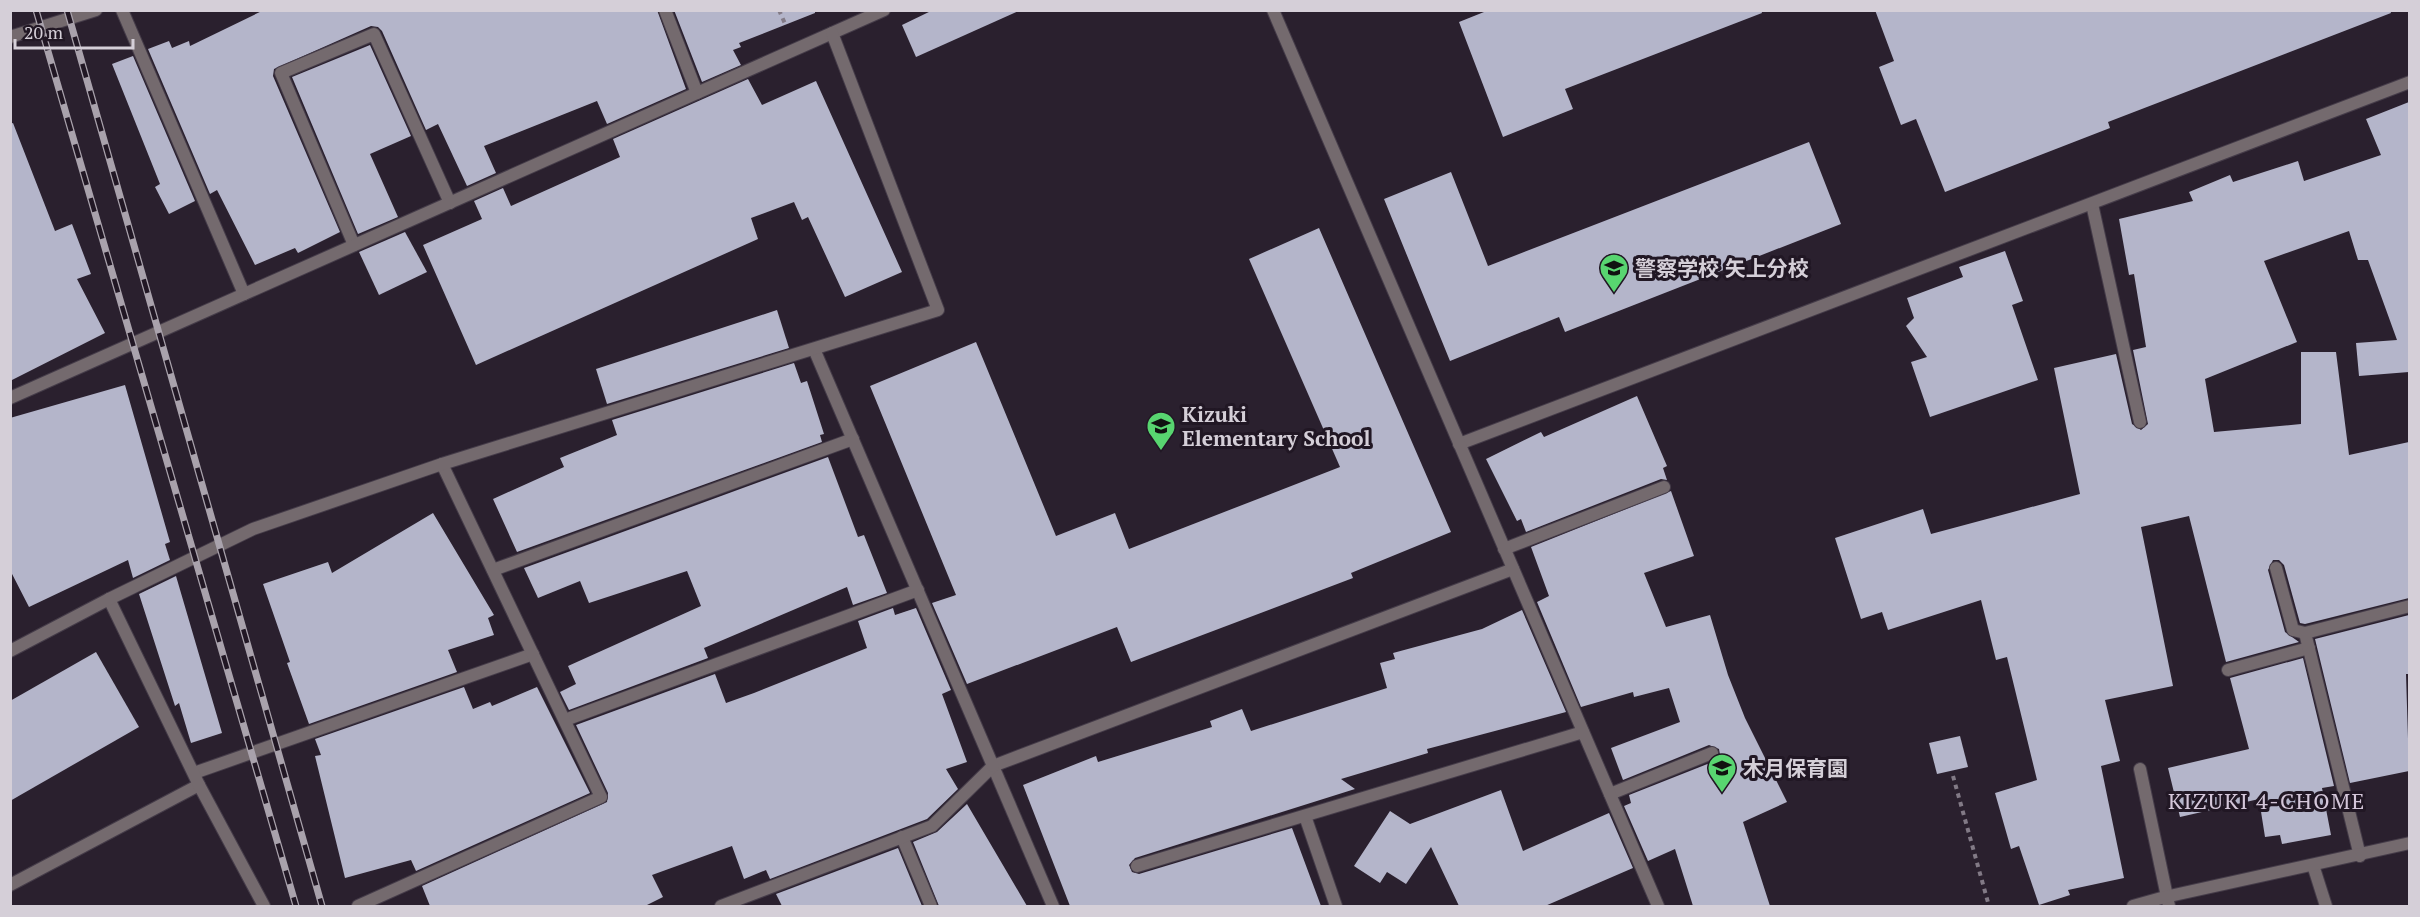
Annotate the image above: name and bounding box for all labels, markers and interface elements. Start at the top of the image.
scale bar [15,12,134,50]
text: 20 m [24,20,64,44]
school or university icon: 警察学校 矢上分校 [1598,252,1630,294]
place label: 警察学校 矢上分校 [1635,254,1809,282]
place label: Kizuki Elementary School [1182,400,1370,452]
school or university icon: Kizuki Elementary School [1145,410,1177,452]
school or university icon: 木月保育園 [1706,752,1738,794]
place label: 木月保育園 [1743,754,1848,782]
district label: KIZUKI 4-CHOME [2168,786,2366,815]

